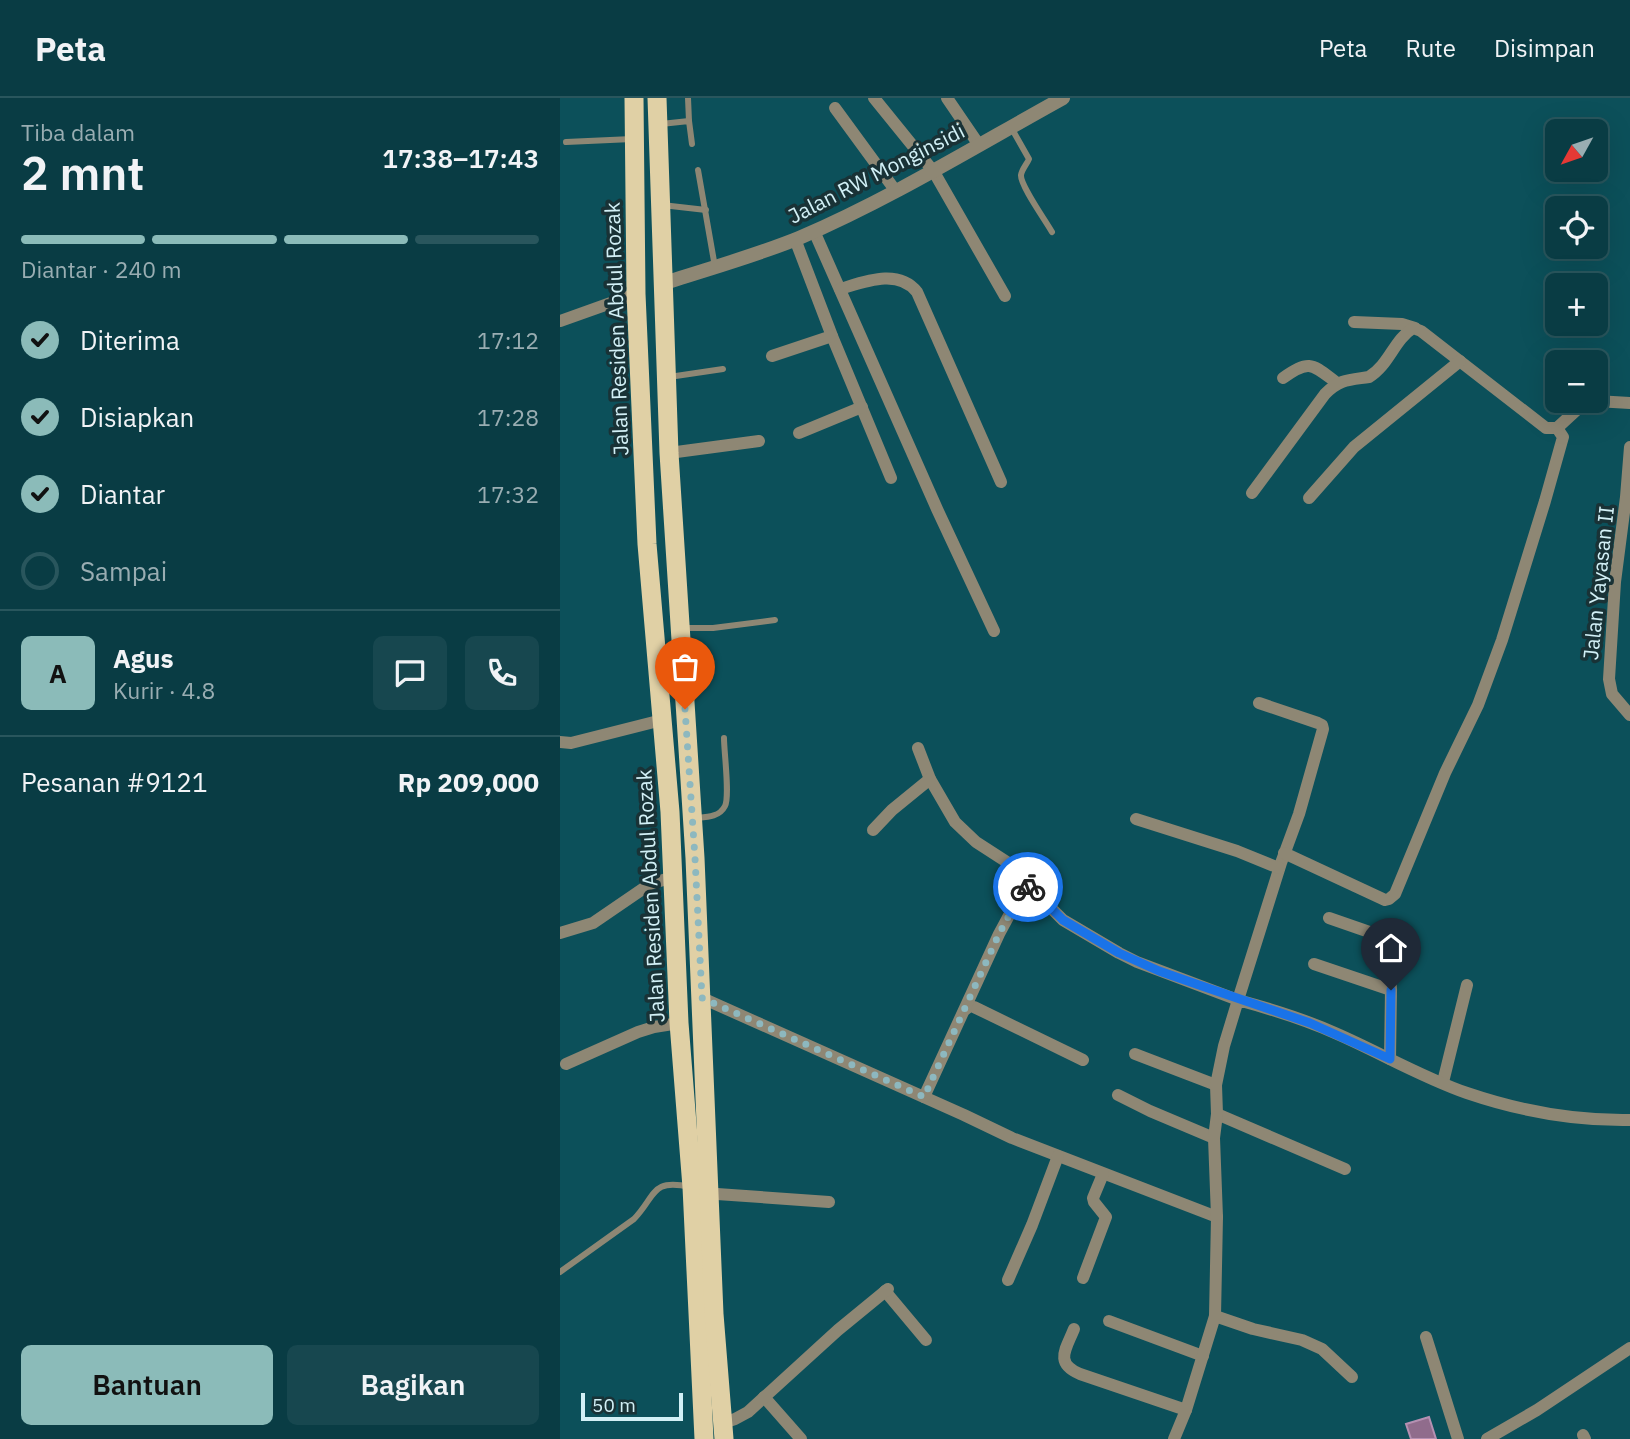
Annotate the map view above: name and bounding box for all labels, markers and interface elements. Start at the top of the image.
text: Peta [35,27,106,70]
text: Peta [1319,32,1367,64]
text: Rute [1405,32,1456,64]
text: Disimpan [1494,32,1595,64]
street label: Jalan RW Monginsidi [783,116,969,230]
text: Tiba dalam [21,117,135,147]
north arrow [1545,119,1608,182]
map controls [1545,119,1608,413]
text: 17:38–17:43 [382,141,539,175]
text: 2 mnt [21,143,145,203]
button: locate [1545,196,1608,259]
street label: Jalan Residen Abdul Rozak [598,202,634,456]
text: Diantar · 240 m [21,254,182,284]
button: + [1545,273,1608,336]
icon: check [21,321,59,359]
text: Diterima [80,323,180,357]
text: 17:12 [477,325,539,355]
button: − [1545,350,1608,413]
icon: check [21,398,59,436]
text: Disiapkan [80,400,194,434]
text: 17:28 [477,402,539,432]
icon: check [21,475,59,513]
text: Diantar [80,477,165,511]
text: 17:32 [477,479,539,509]
street label: Jalan Yayasan II [1576,505,1620,661]
text: Sampai [80,554,167,588]
button: chat [373,636,447,710]
button: phone [465,636,539,710]
pin [655,637,715,709]
text: Agus [113,641,174,675]
icon: bag [666,648,704,686]
text: A [49,656,67,690]
text: Kurir · 4.8 [113,675,215,705]
text: Pesanan #9121 [21,765,208,799]
text: Rp 209,000 [398,765,539,799]
street label: Jalan Residen Abdul Rozak [629,769,671,1023]
courier [993,852,1063,922]
icon: bike [1009,868,1047,906]
pin [1361,918,1421,990]
icon: home [1372,929,1410,967]
button: Bantuan [21,1345,273,1425]
button: Bagikan [287,1345,539,1425]
scale bar [581,1390,682,1422]
text: 50 m [592,1393,636,1417]

